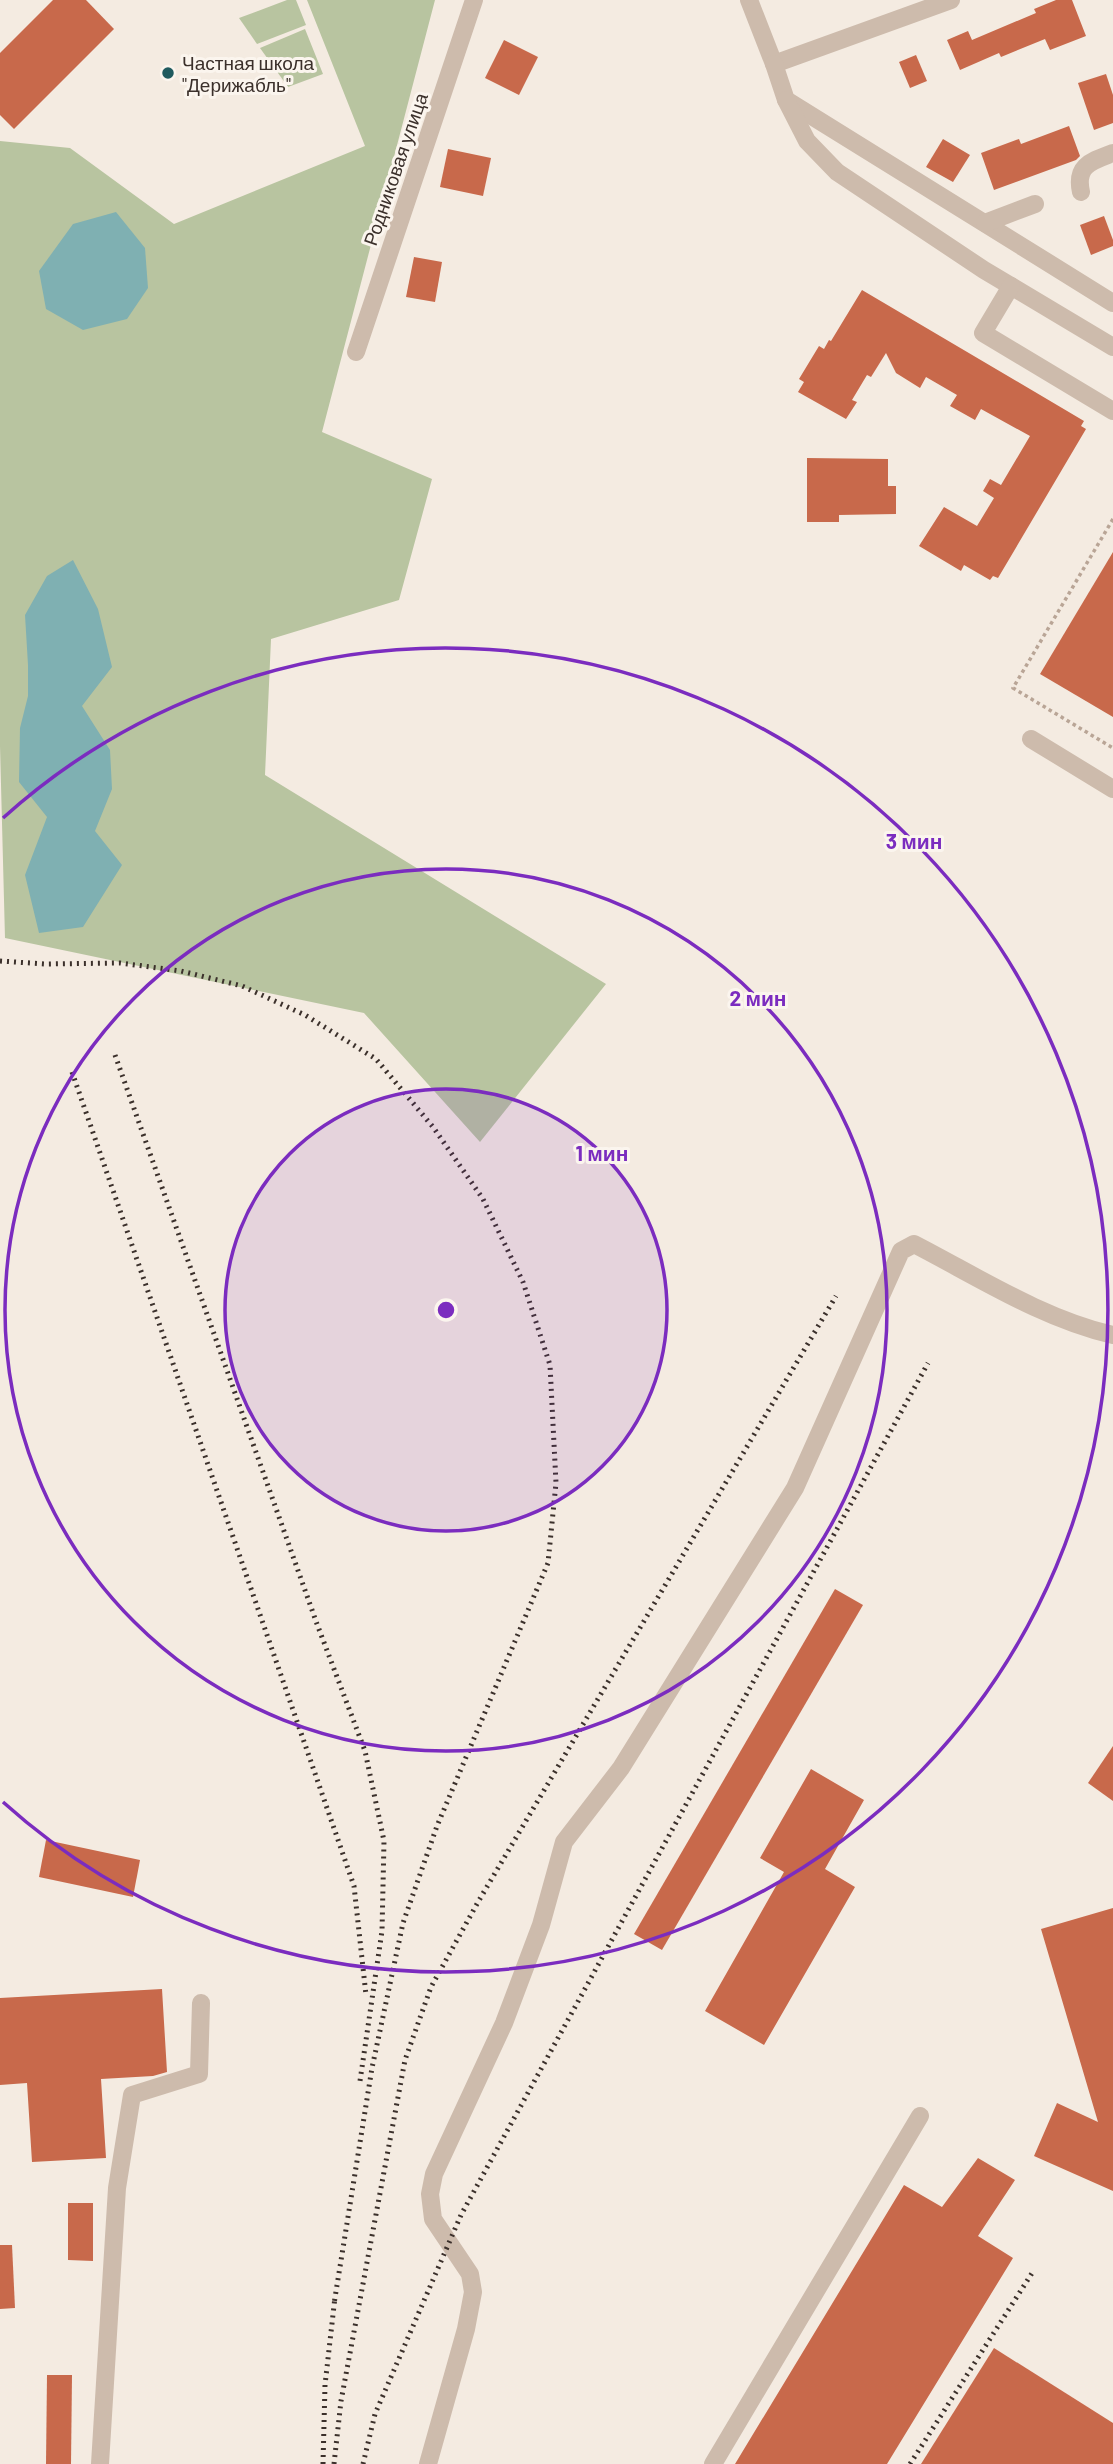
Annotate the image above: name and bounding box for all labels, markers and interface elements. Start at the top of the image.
place label: Частная школа "Дерижабль" [182,51,315,96]
marker: Частная школа "Дерижабль" [160,65,176,81]
street label: Родниковая улица [358,89,432,248]
text: 3 мин [886,828,942,853]
text: 2 мин [729,985,787,1010]
text: 1 мин [576,1140,628,1165]
centre of rings [434,1298,458,1322]

